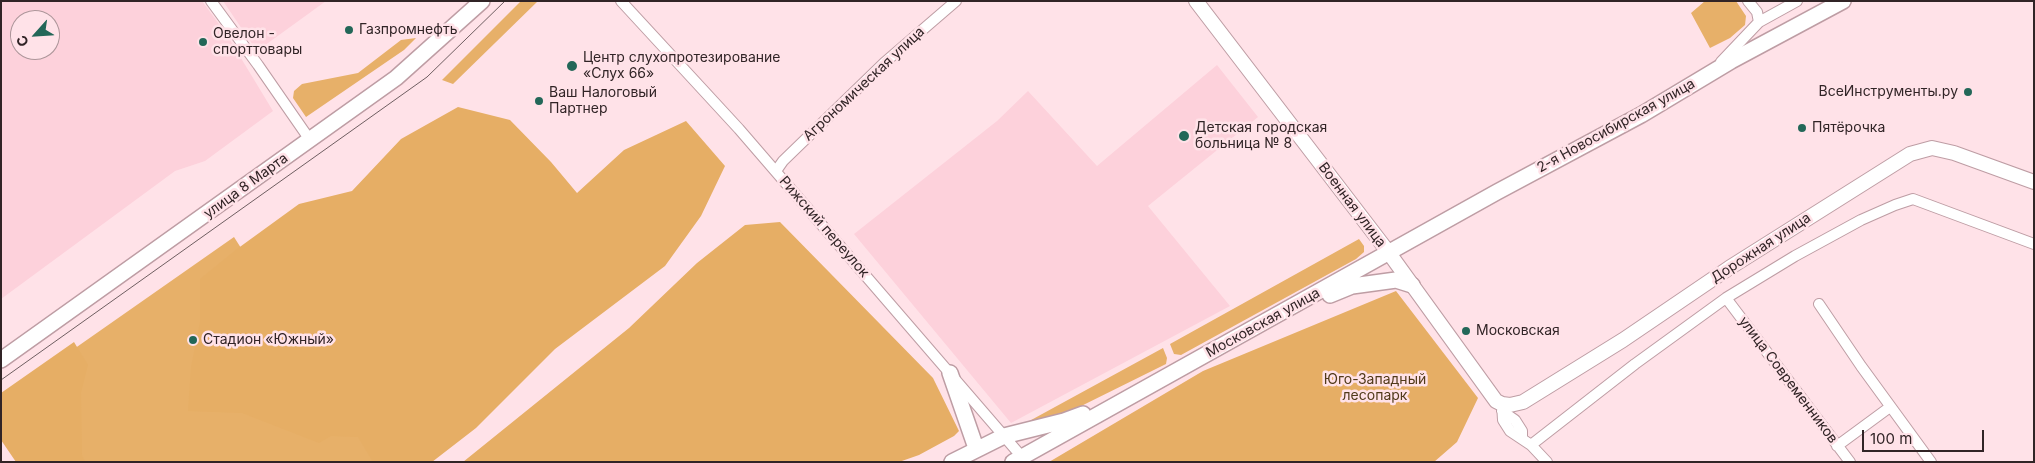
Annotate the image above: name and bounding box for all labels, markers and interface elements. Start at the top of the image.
north arrow [10,10,60,60]
place label: Газпромнефть [359,22,457,38]
street label: Агрономическая улица [800,23,928,145]
marker: Газпромнефть [343,24,355,36]
place label: Овелон - спорттовары [213,26,302,58]
text: С [12,33,32,50]
marker: Овелон - спорттовары [197,36,209,48]
place label: Центр слухопротезирование «Слух 66» [583,50,781,82]
marker: Центр слухопротезирование «Слух 66» [565,59,579,73]
street label: 2-я Новосибирская улица [1534,75,1698,177]
place label: ВсеИнструменты.ру [1818,84,1958,100]
place label: Ваш Налоговый Партнер [549,85,657,118]
marker: ВсеИнструменты.ру [1962,86,1974,98]
marker: Ваш Налоговый Партнер [533,95,545,107]
place label: Детская городская больница № 8 [1195,120,1327,152]
place label: Пятёрочка [1812,120,1885,136]
marker: Пятёрочка [1796,122,1808,134]
marker: Детская городская больница № 8 [1177,129,1191,143]
street label: улица 8 Марта [201,150,291,222]
street label: Военная улица [1315,159,1389,251]
street label: Рижский переулок [776,173,872,281]
street label: Дорожная улица [1708,210,1814,286]
street label: Московская улица [1203,285,1323,361]
street label: улица Современников [1735,313,1841,447]
place label: Московская [1476,323,1560,339]
marker: Московская [1460,325,1472,337]
place label: Стадион «Южный» [203,332,334,348]
marker: Стадион «Южный» [187,334,199,346]
park label: Юго-Западный лесопарк [1324,372,1426,404]
scale bar [1865,420,1988,452]
text: 100 m [1870,429,1912,448]

